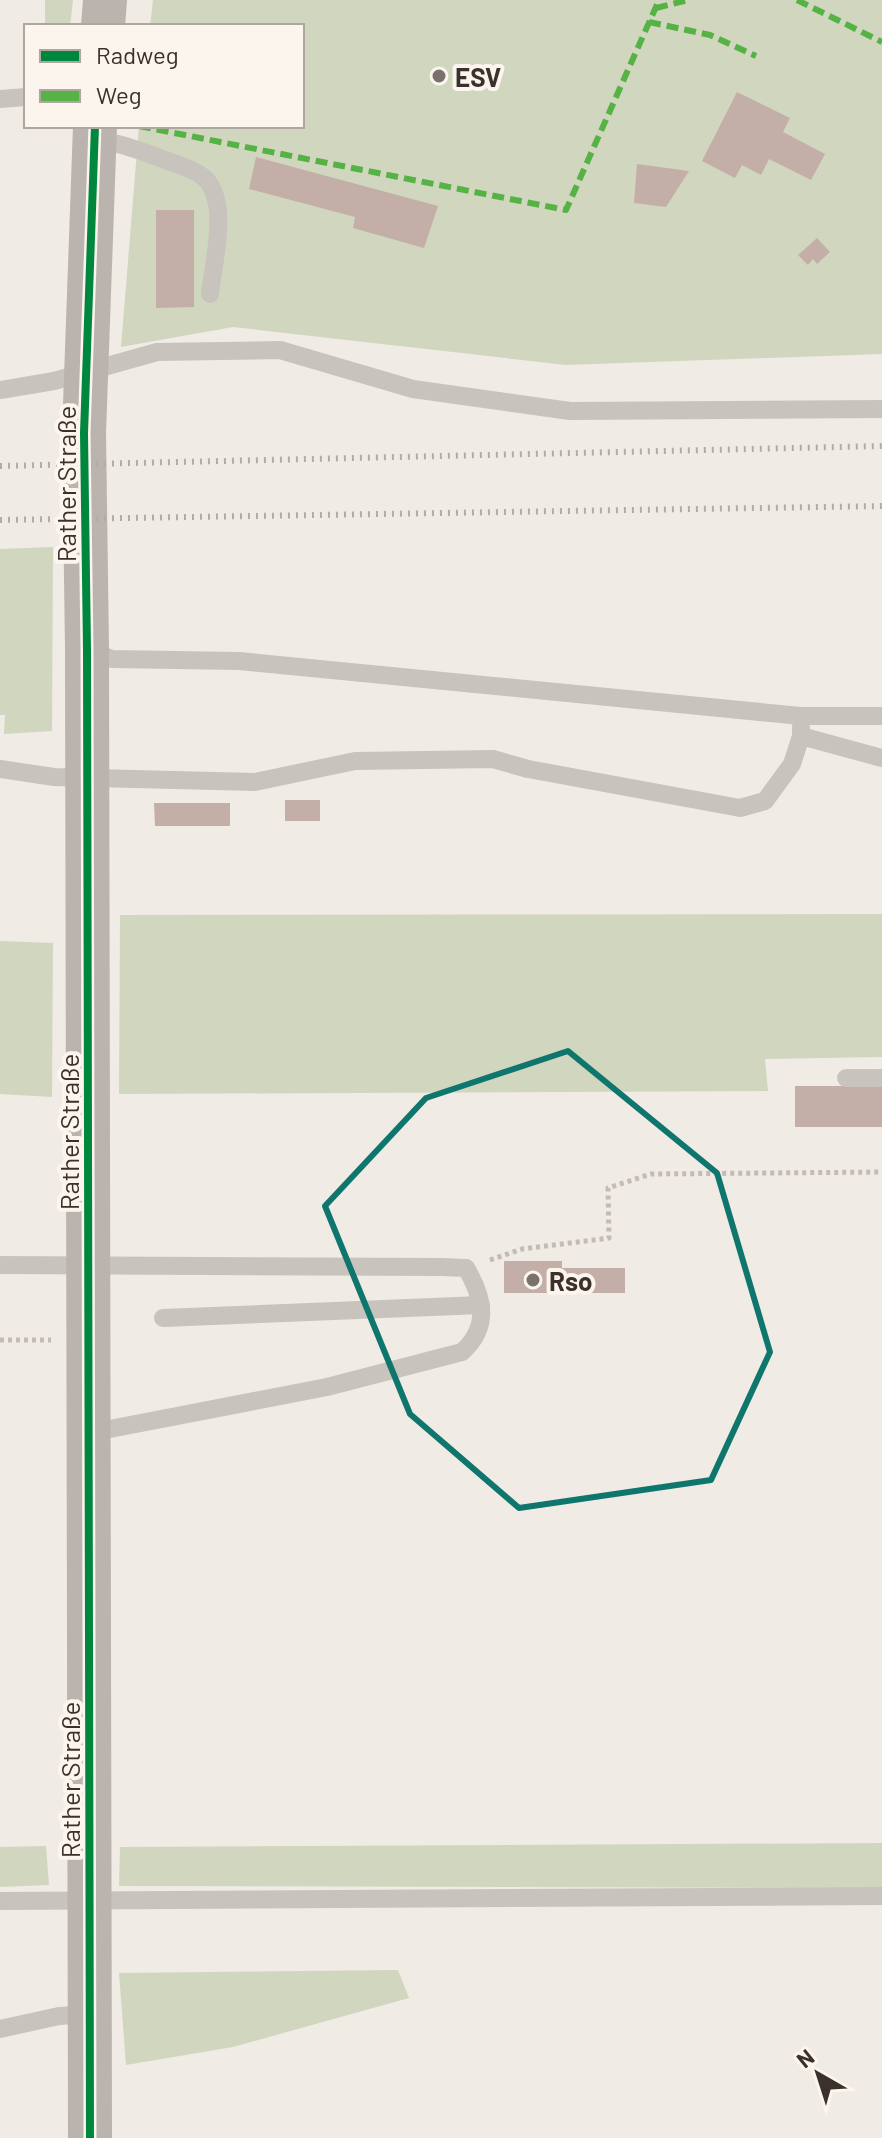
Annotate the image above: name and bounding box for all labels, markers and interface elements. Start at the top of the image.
legend [24,24,304,128]
text: Radweg [96,40,179,69]
place label: ESV [455,61,501,92]
marker: ESV [430,67,448,85]
text: Weg [96,80,142,109]
street label: Rather Straße [50,406,81,562]
street label: Rather Straße [53,1054,84,1210]
place label: Rso [549,1265,593,1296]
marker: Rso [524,1271,542,1289]
street label: Rather Straße [54,1702,85,1858]
north arrow [778,2034,858,2114]
text: N [791,2043,819,2072]

